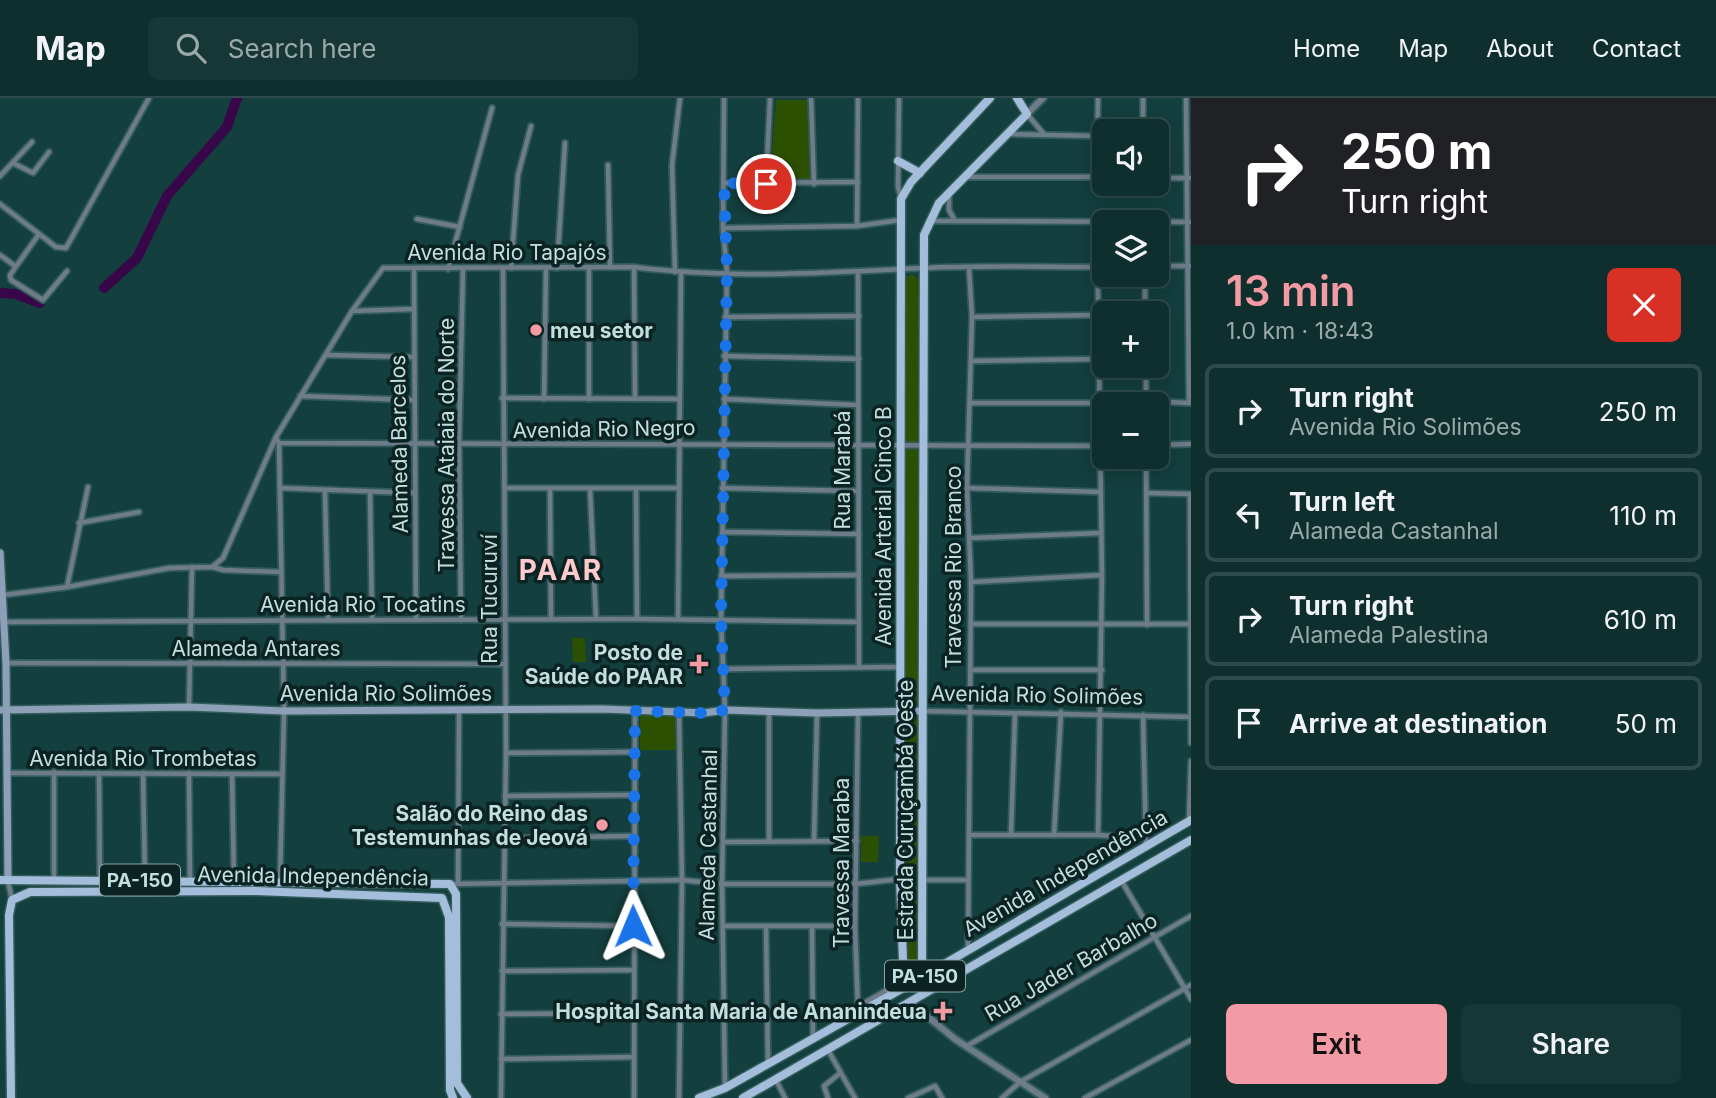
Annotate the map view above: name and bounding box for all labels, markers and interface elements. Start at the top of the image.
search box [148,17,638,80]
text: Map [35,28,106,68]
icon: search [172,29,210,67]
text: Search here [228,33,376,64]
text: Home [1293,34,1360,63]
text: Map [1398,34,1448,63]
text: About [1486,34,1554,63]
text: Contact [1592,34,1681,63]
map controls [1092,119,1169,469]
button: sound [1092,119,1169,196]
text: 250 m [1341,122,1493,181]
icon: right [1226,126,1317,217]
pin [736,154,796,214]
icon: arrive [747,165,785,203]
text: Turn right [1341,182,1488,221]
button: layers [1092,210,1169,287]
street label: Avenida Rio Tapajós [407,240,607,265]
text: 13 min [1226,265,1356,316]
button: close [1607,268,1681,342]
button: + [1092,301,1169,378]
text: 1.0 km · 18:43 [1226,317,1374,345]
street label: Travessa Ataiaia do Norte [434,318,459,572]
place label: meu setor [550,318,653,343]
marker: meu setor [528,322,544,338]
street label: Alameda Barcelos [385,354,413,534]
text: Turn right [1289,382,1414,413]
button: − [1092,392,1169,469]
icon: right [1230,392,1268,430]
text: 250 m [1599,396,1677,427]
street label: Avenida Arterial Cinco B [871,406,896,646]
street label: Rua Marabá [830,411,855,529]
text: Avenida Rio Solimões [1289,413,1522,441]
street label: Avenida Rio Negro [512,415,696,443]
street label: Travessa Rio Branco [941,466,966,668]
text: Turn left [1289,486,1395,517]
icon: left [1230,496,1268,534]
text: 110 m [1609,500,1677,531]
text: Alameda Castanhal [1289,517,1498,545]
street label: Rua Tucuruví [477,533,502,664]
district label: PAAR [519,553,603,587]
text: Turn right [1289,590,1414,621]
street label: Avenida Rio Tocatins [260,592,466,617]
icon: right [1230,600,1268,638]
text: 610 m [1604,604,1677,635]
text: Alameda Palestina [1289,621,1489,649]
street label: Alameda Antares [171,636,341,661]
place label: Posto de Saúde do PAAR [525,640,683,689]
marker: Posto de Saúde do PAAR [689,654,709,674]
street label: Estrada Curuçambá Oeste [893,680,918,940]
street label: Avenida Rio Solimões [280,681,492,706]
street label: Avenida Rio Solimões [931,681,1143,709]
icon: arrive [1230,704,1268,742]
text: Arrive at destination [1289,708,1548,739]
text: 50 m [1615,708,1677,739]
street label: Avenida Rio Trombetas [29,746,257,771]
street label: Alameda Castanhal [694,749,722,941]
street label: Travessa Maraba [829,778,854,948]
place label: Salão do Reino das Testemunhas de Jeová [351,801,588,850]
street label: Avenida Independência [958,804,1172,942]
marker: Salão do Reino das Testemunhas de Jeová [594,817,610,833]
street label: Avenida Independência [197,861,429,891]
road number: PA-150 [100,864,180,895]
position arrow [596,889,670,963]
street label: Rua Jader Barbalho [980,907,1162,1027]
road number: PA-150 [885,960,965,992]
place label: Hospital Santa Maria de Ananindeua [555,999,927,1024]
marker: Hospital Santa Maria de Ananindeua [933,1001,953,1021]
button: Exit [1226,1004,1447,1084]
button: Share [1461,1004,1681,1084]

